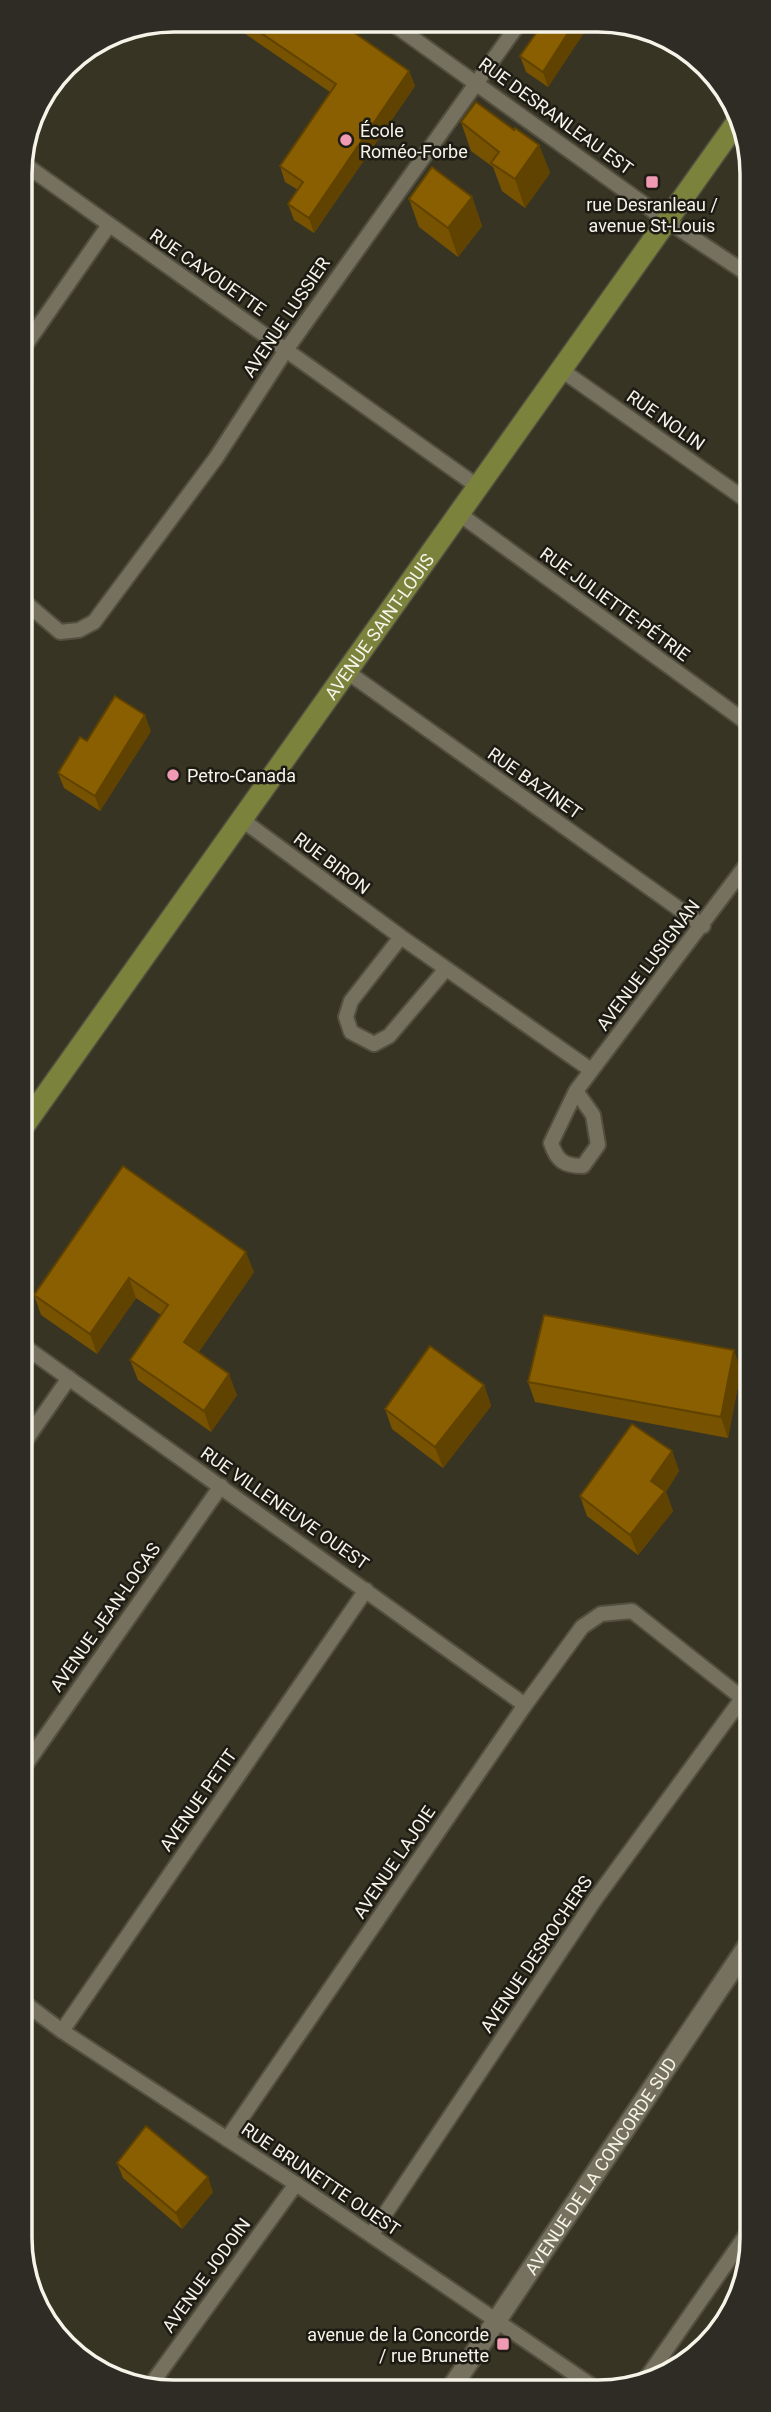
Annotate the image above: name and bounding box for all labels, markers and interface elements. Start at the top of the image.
street label: RUE DESRANLEAU EST [475,53,637,179]
place label: École Roméo-Forbe [360,120,468,162]
marker: École Roméo-Forbe [338,132,354,148]
marker: rue Desranleau / avenue St-Louis [644,174,660,190]
place label: rue Desranleau / avenue St-Louis [586,194,718,236]
street label: RUE CAYOUETTE [146,224,270,320]
street label: AVENUE LUSSIER [238,253,334,381]
street label: RUE NOLIN [623,386,709,454]
street label: RUE JULIETTE-PÉTRIE [536,543,694,665]
street label: AVENUE SAINT-LOUIS [320,549,438,703]
street label: RUE BAZINET [484,743,586,823]
place label: Petro-Canada [187,765,296,786]
marker: Petro-Canada [165,767,181,783]
street label: RUE BIRON [290,828,374,898]
street label: AVENUE LUSIGNAN [592,896,704,1034]
street label: RUE VILLENEUVE OUEST [197,1442,373,1574]
street label: AVENUE JEAN-LOCAS [46,1538,165,1696]
street label: AVENUE PETIT [155,1745,241,1855]
street label: AVENUE LAJOIE [349,1802,439,1922]
street label: AVENUE DESROCHERS [476,1871,597,2036]
street label: AVENUE DE LA CONCORDE SUD [520,2053,681,2278]
street label: RUE BRUNETTE OUEST [238,2118,404,2240]
street label: AVENUE JODOIN [157,2214,255,2336]
place label: avenue de la Concorde / rue Brunette [307,2324,489,2366]
marker: avenue de la Concorde / rue Brunette [495,2336,511,2352]

